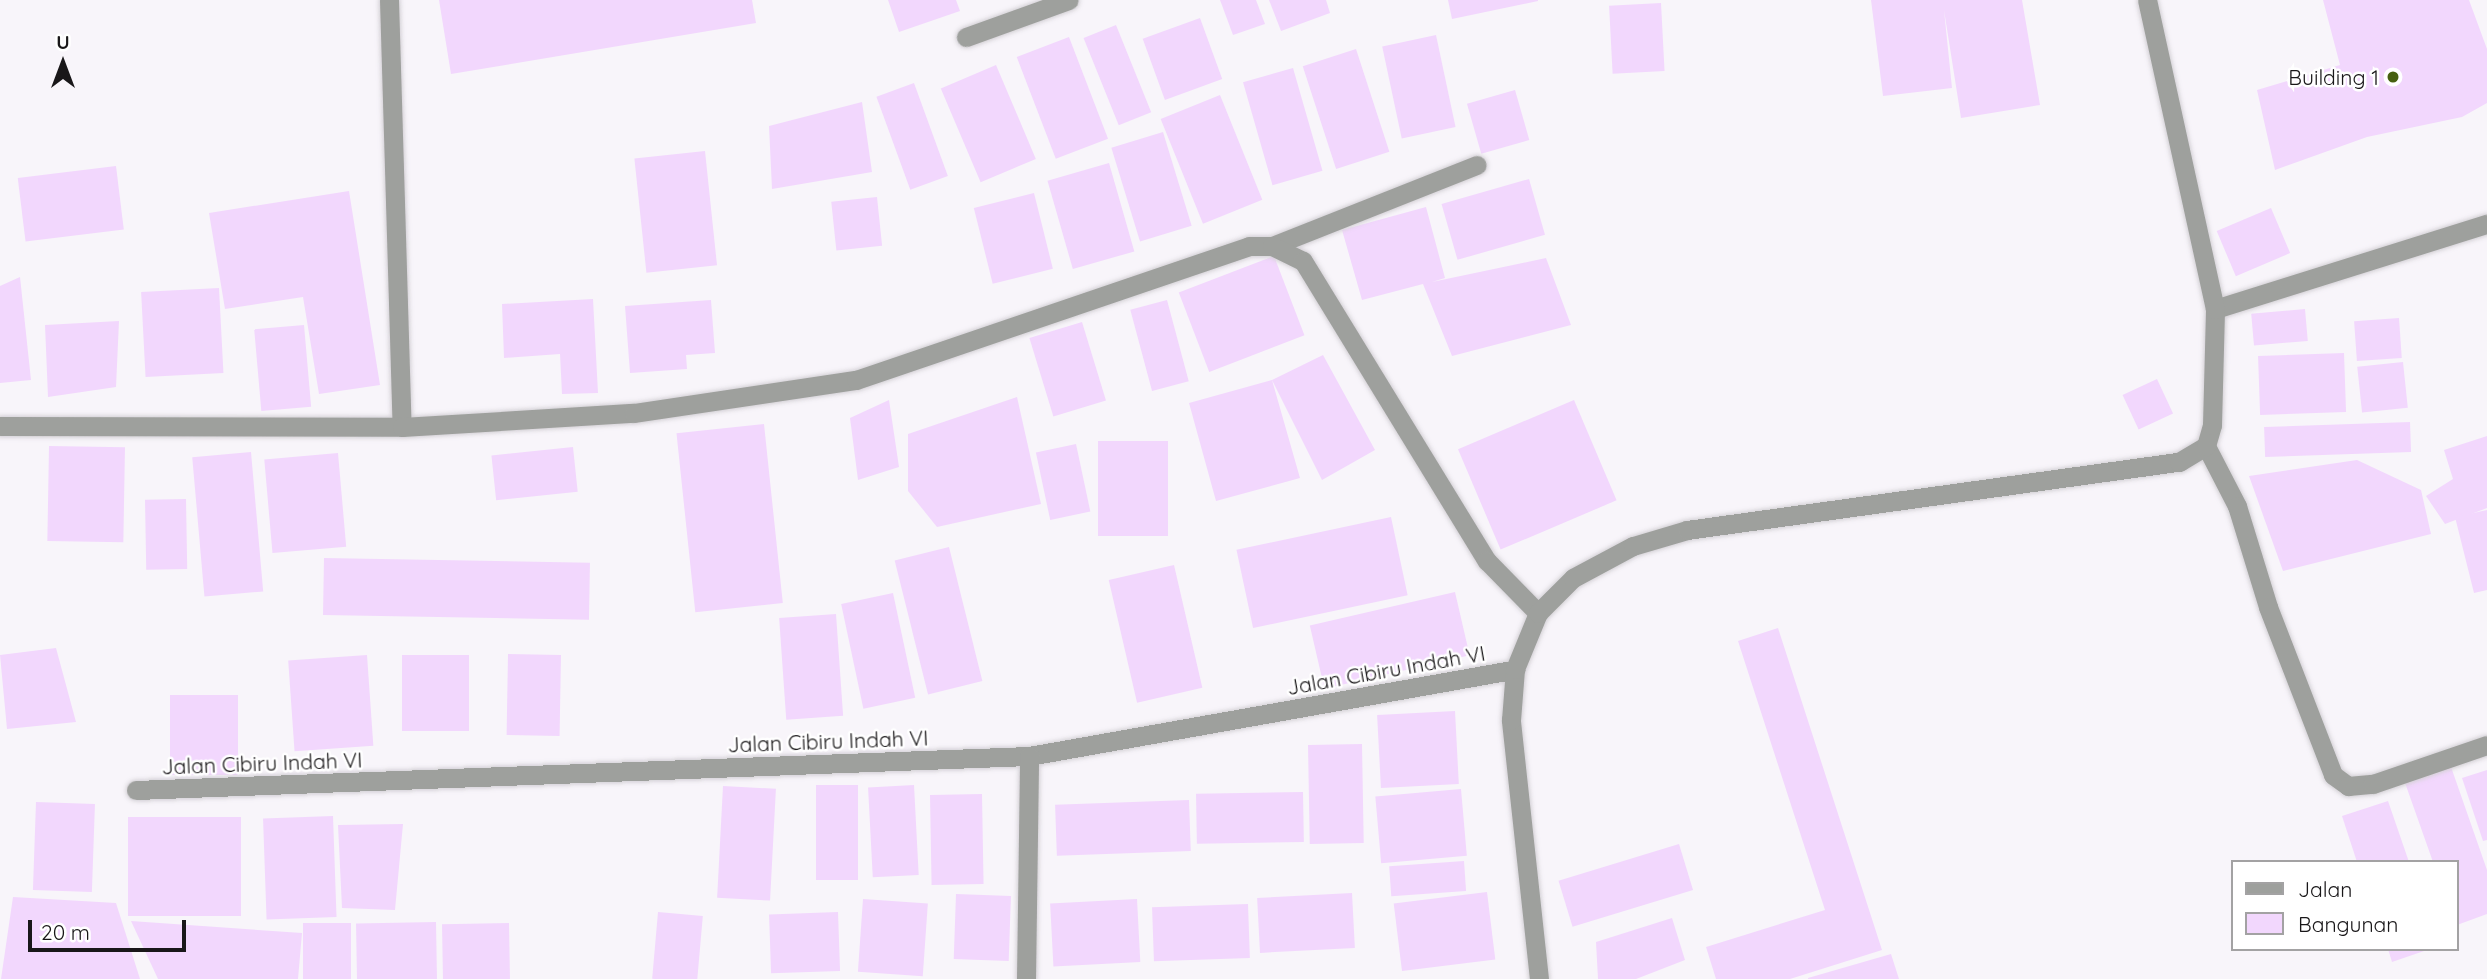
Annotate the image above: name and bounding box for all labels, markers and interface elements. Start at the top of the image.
north arrow [28,28,98,98]
text: U [56,30,70,54]
place label: Building 1 [2288,64,2379,90]
marker: Building 1 [2385,69,2401,85]
street label: Jalan Cibiru Indah VI [1285,640,1487,700]
street label: Jalan Cibiru Indah VI [727,725,929,757]
street label: Jalan Cibiru Indah VI [161,747,363,779]
legend [2232,860,2459,951]
text: Jalan [2298,876,2352,902]
scale bar [32,906,189,950]
text: Bangunan [2298,911,2398,937]
text: 20 m [41,919,90,945]

